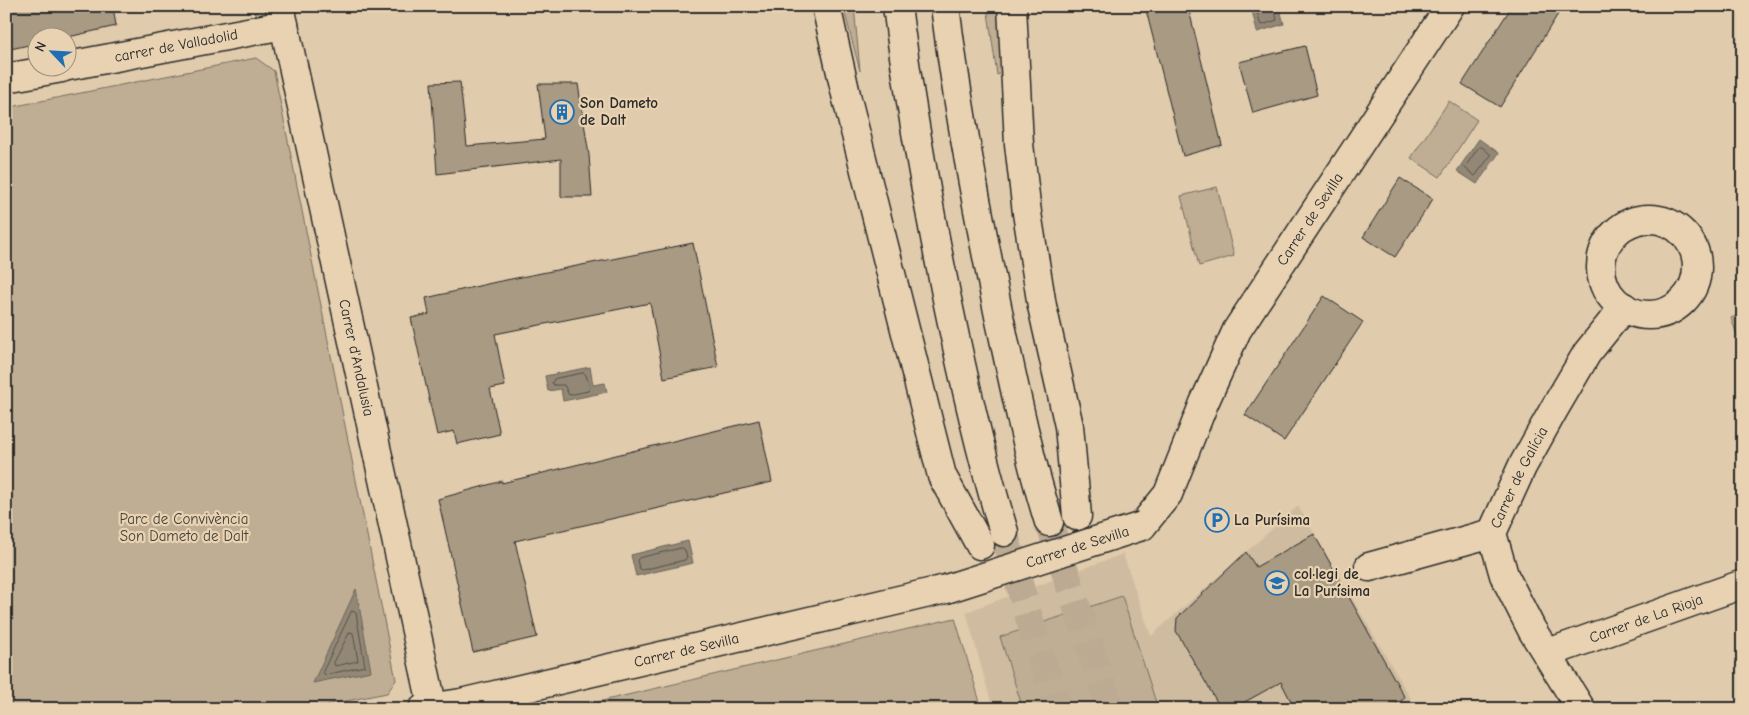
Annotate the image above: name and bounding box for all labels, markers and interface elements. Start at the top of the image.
street label: carrer de Valladolid [113,25,239,66]
north arrow [28,28,78,78]
text: N [31,39,50,54]
place label: Son Dameto de Dalt [580,94,658,129]
building icon: Son Dameto de Dalt [549,99,575,125]
street label: Carrer de Sevilla [1273,169,1347,269]
street label: Carrer d'Andalusia [335,298,378,418]
street label: Carrer de Galícia [1486,423,1552,531]
parking icon: La Purísima [1204,507,1230,533]
park label: Parc de Convivència Son Dameto de Dalt [119,510,249,545]
place label: La Purísima [1234,511,1310,529]
street label: Carrer de Sevilla [1023,522,1131,572]
place label: col·legi de La Purísima [1294,565,1370,600]
school or university icon: col·legi de La Purísima [1264,570,1290,596]
street label: Carrer de La Rioja [1587,590,1705,647]
street label: Carrer de Sevilla [632,629,741,671]

